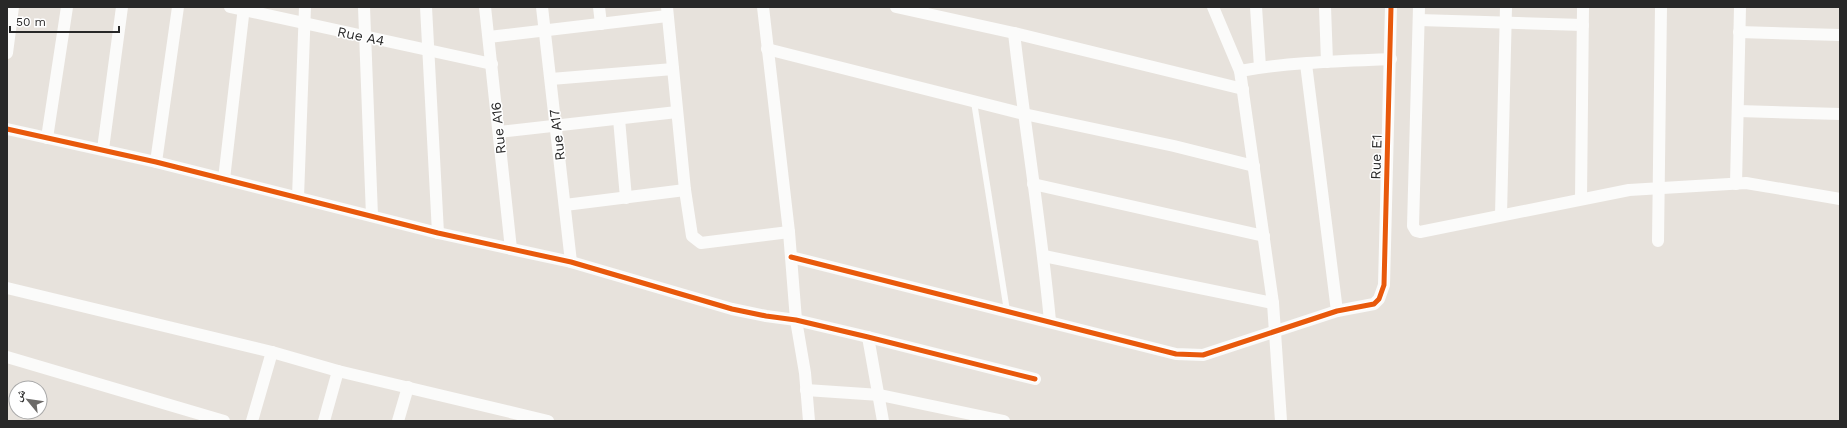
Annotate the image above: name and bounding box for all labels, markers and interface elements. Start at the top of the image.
scale bar [10,8,119,34]
text: 50 m [16,15,46,29]
street label: Rue A4 [336,23,386,49]
street label: Rue A16 [487,101,509,155]
street label: Rue A17 [546,108,568,162]
street label: Rue E1 [1367,134,1385,180]
north arrow [8,380,48,420]
text: ش [11,387,29,404]

